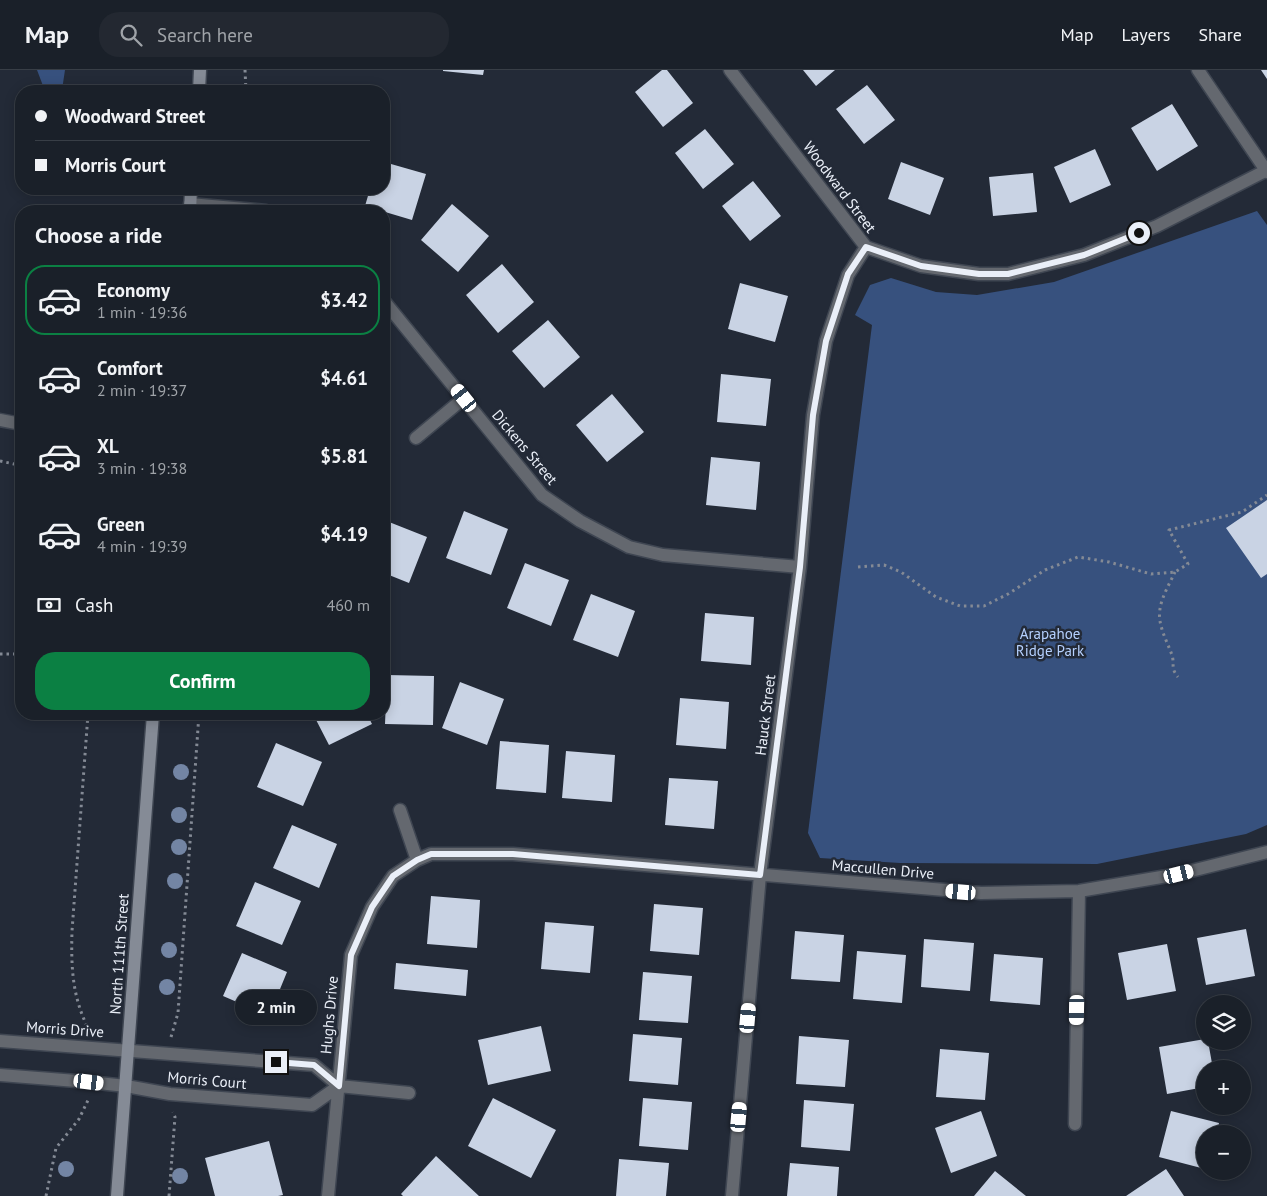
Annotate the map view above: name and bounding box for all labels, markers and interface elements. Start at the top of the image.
search box [99,12,449,57]
text: Map [25,19,69,50]
icon: search [117,21,145,49]
text: Search here [157,23,253,47]
text: Map [1061,23,1093,46]
text: Layers [1121,23,1170,46]
text: Share [1198,23,1242,46]
text: Woodward Street [65,104,205,128]
street label: Woodward Street [799,137,881,237]
text: Morris Court [65,153,166,177]
text: Choose a ride [35,221,162,249]
route start [1128,222,1150,244]
icon: car [37,278,82,323]
text: Economy [97,278,170,302]
text: $3.42 [320,288,368,312]
text: 1 min · 19:36 [97,302,187,322]
icon: car [37,356,82,401]
text: Comfort [97,356,163,380]
text: $4.61 [320,366,368,390]
text: 2 min · 19:37 [97,380,187,400]
car [448,382,479,414]
street label: Dickens Street [488,406,562,488]
icon: car [37,434,82,479]
text: XL [97,434,119,458]
text: $5.81 [320,444,368,468]
text: 3 min · 19:38 [97,458,187,478]
icon: car [37,512,82,557]
text: Green [97,512,145,536]
text: $4.19 [320,522,368,546]
text: 4 min · 19:39 [97,536,187,556]
icon: cash [35,591,63,619]
text: Cash [75,593,113,617]
text: 460 m [327,595,370,615]
park label: Arapahoe Ridge Park [1016,624,1085,660]
button: Confirm [35,652,370,710]
street label: Hauck Street [751,673,779,757]
street label: Maccullen Drive [831,855,935,883]
car [1162,863,1195,885]
car [945,883,976,901]
street label: North 111th Street [105,893,133,1015]
street label: Hughs Drive [316,975,342,1055]
callout: 2 min [235,990,317,1024]
car [1069,995,1084,1025]
map controls [1196,995,1251,1180]
button: layers [1196,995,1251,1050]
text: 2 min [256,997,296,1017]
car [739,1002,756,1034]
street label: Morris Drive [25,1017,105,1041]
route end [265,1051,287,1073]
button: + [1196,1060,1251,1115]
street label: Morris Court [167,1067,247,1093]
car [73,1073,104,1091]
car [730,1101,747,1133]
button: − [1196,1125,1251,1180]

